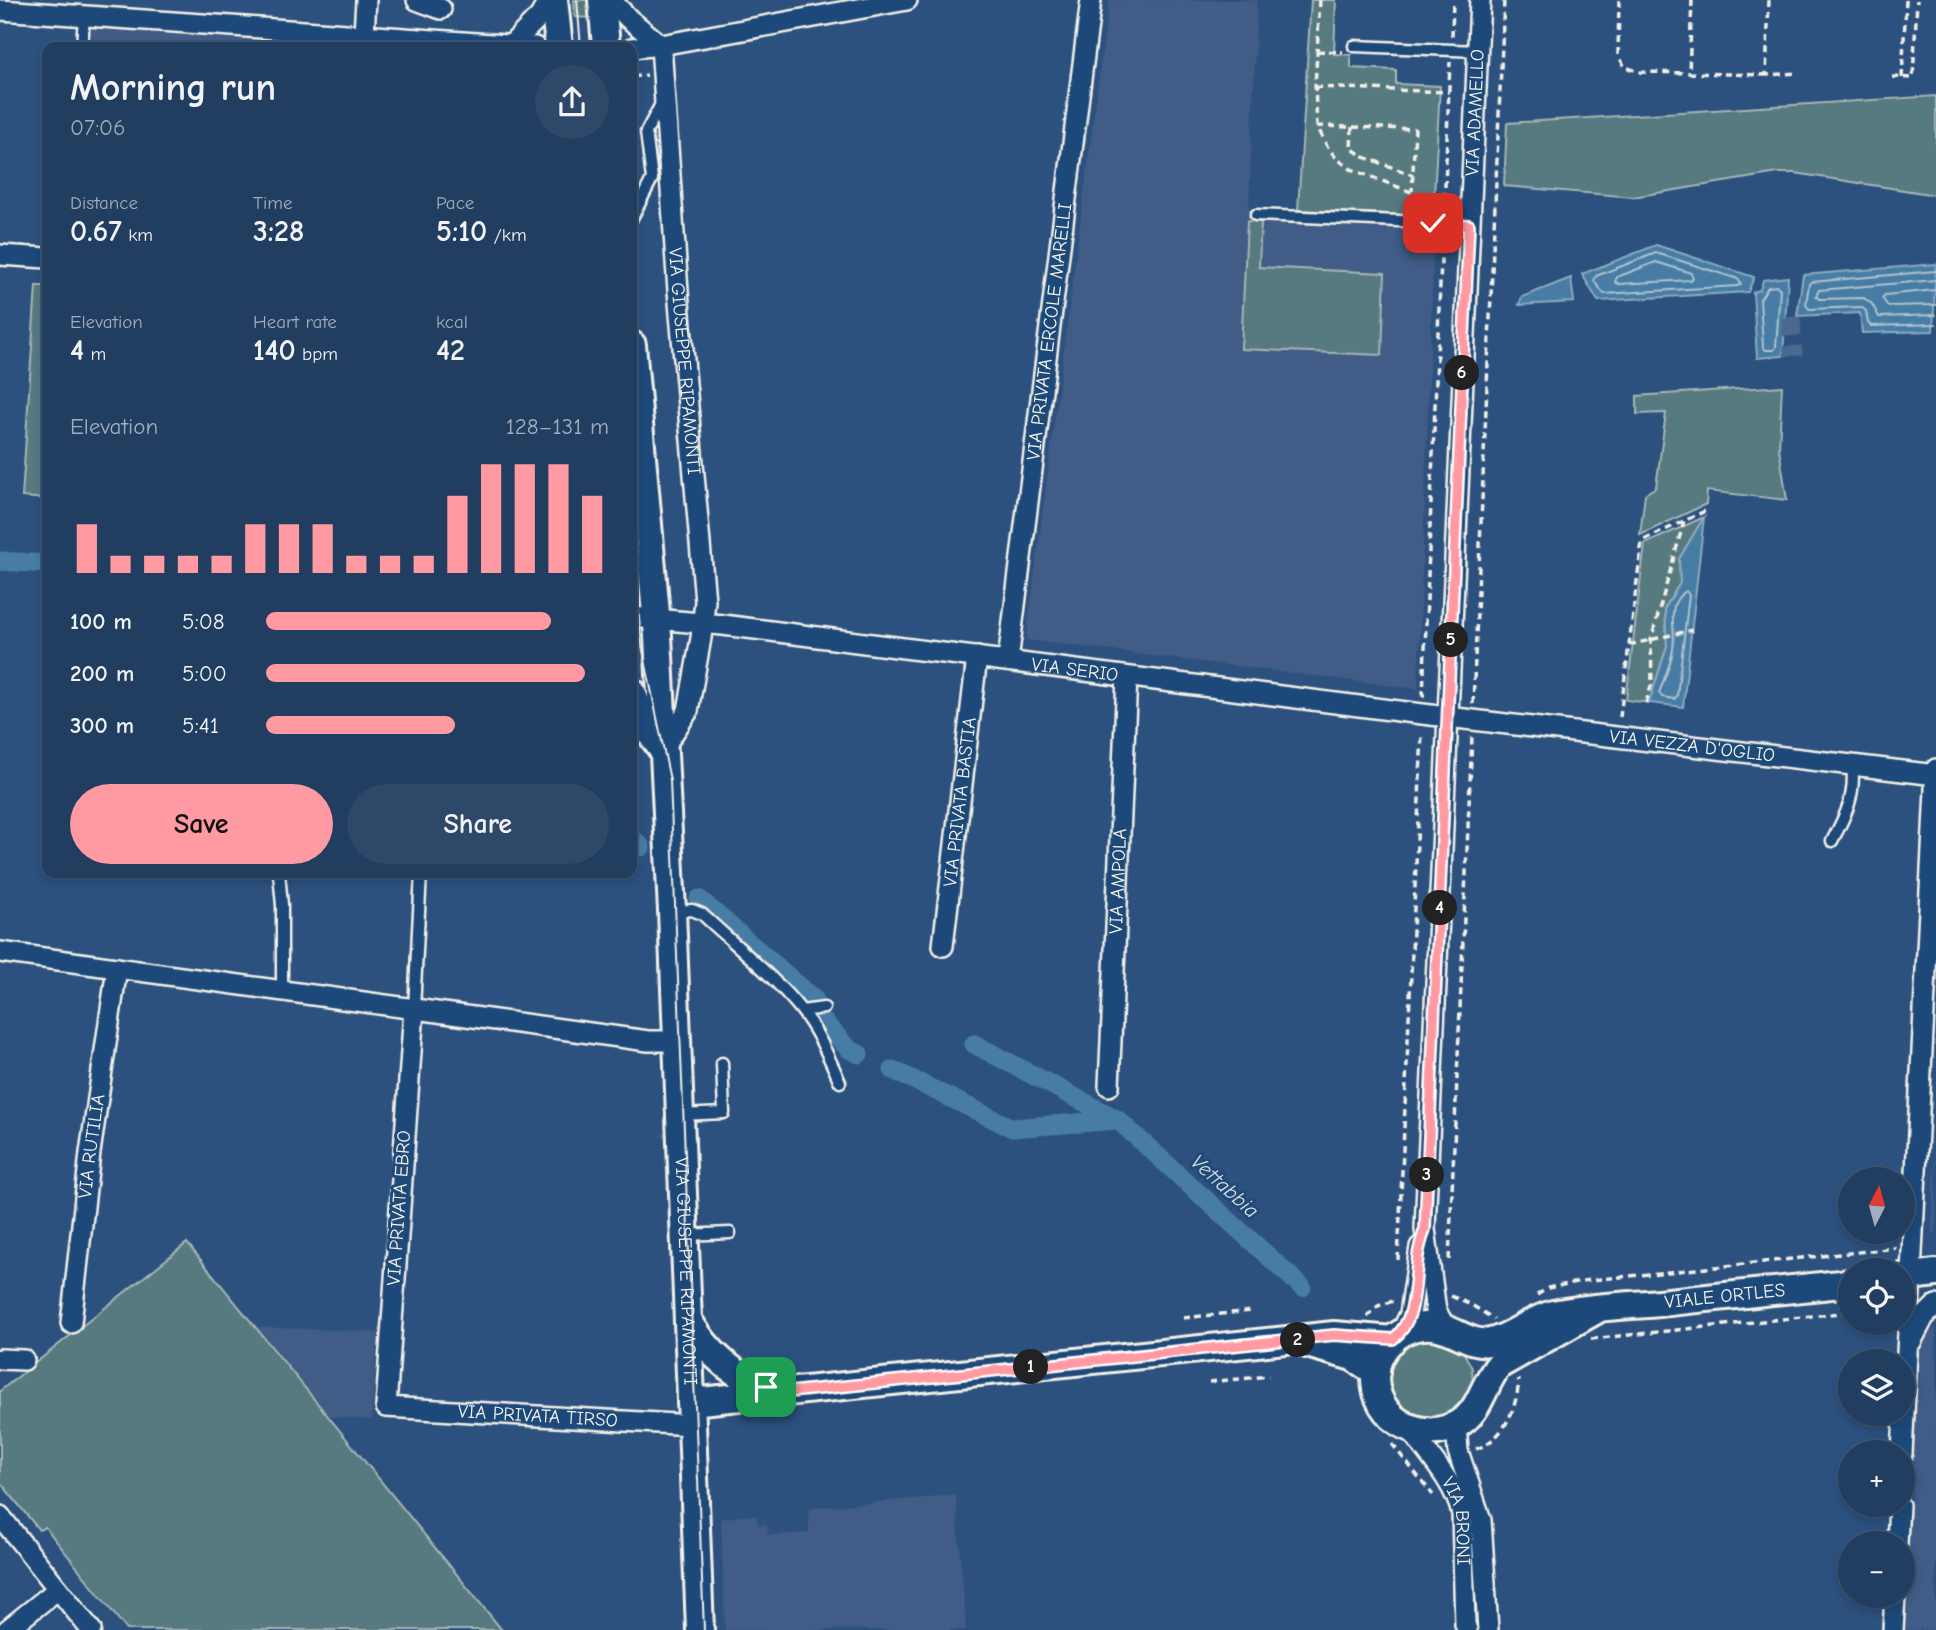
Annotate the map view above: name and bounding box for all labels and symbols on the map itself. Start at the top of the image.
street label: VIA ADAMELLO [1461,49,1489,177]
pin [1403,193,1463,253]
street label: VIA PRIVATA ERCOLE MARELLI [1022,202,1076,461]
street label: VIA GIUSEPPE RIPAMONTI [664,247,705,476]
pin: 6 [1444,356,1480,390]
pin: 5 [1434,622,1468,658]
street label: VIA SERIO [1030,653,1120,686]
street label: VIA PRIVATA BASTIA [939,716,981,888]
street label: VIA VEZZA D'OGLIO [1608,725,1776,767]
street label: VIA AMPOLA [1105,828,1131,934]
pin: 4 [1422,890,1458,926]
street label: VIA RUTILIA [74,1093,109,1199]
street label: VIA PRIVATA EBRO [383,1130,415,1286]
water label: Vettabbia [1186,1149,1264,1223]
street label: VIA GIUSEPPE RIPAMONTI [671,1157,701,1386]
pin: 3 [1410,1158,1444,1192]
north arrow [1838,1167,1914,1244]
street label: VIALE ORTLES [1664,1279,1786,1313]
pin: 2 [1280,1322,1316,1358]
pin: 1 [1014,1350,1048,1384]
pin [736,1357,796,1417]
street label: VIA PRIVATA TIRSO [457,1400,618,1432]
street label: VIA BRONI [1437,1473,1474,1566]

